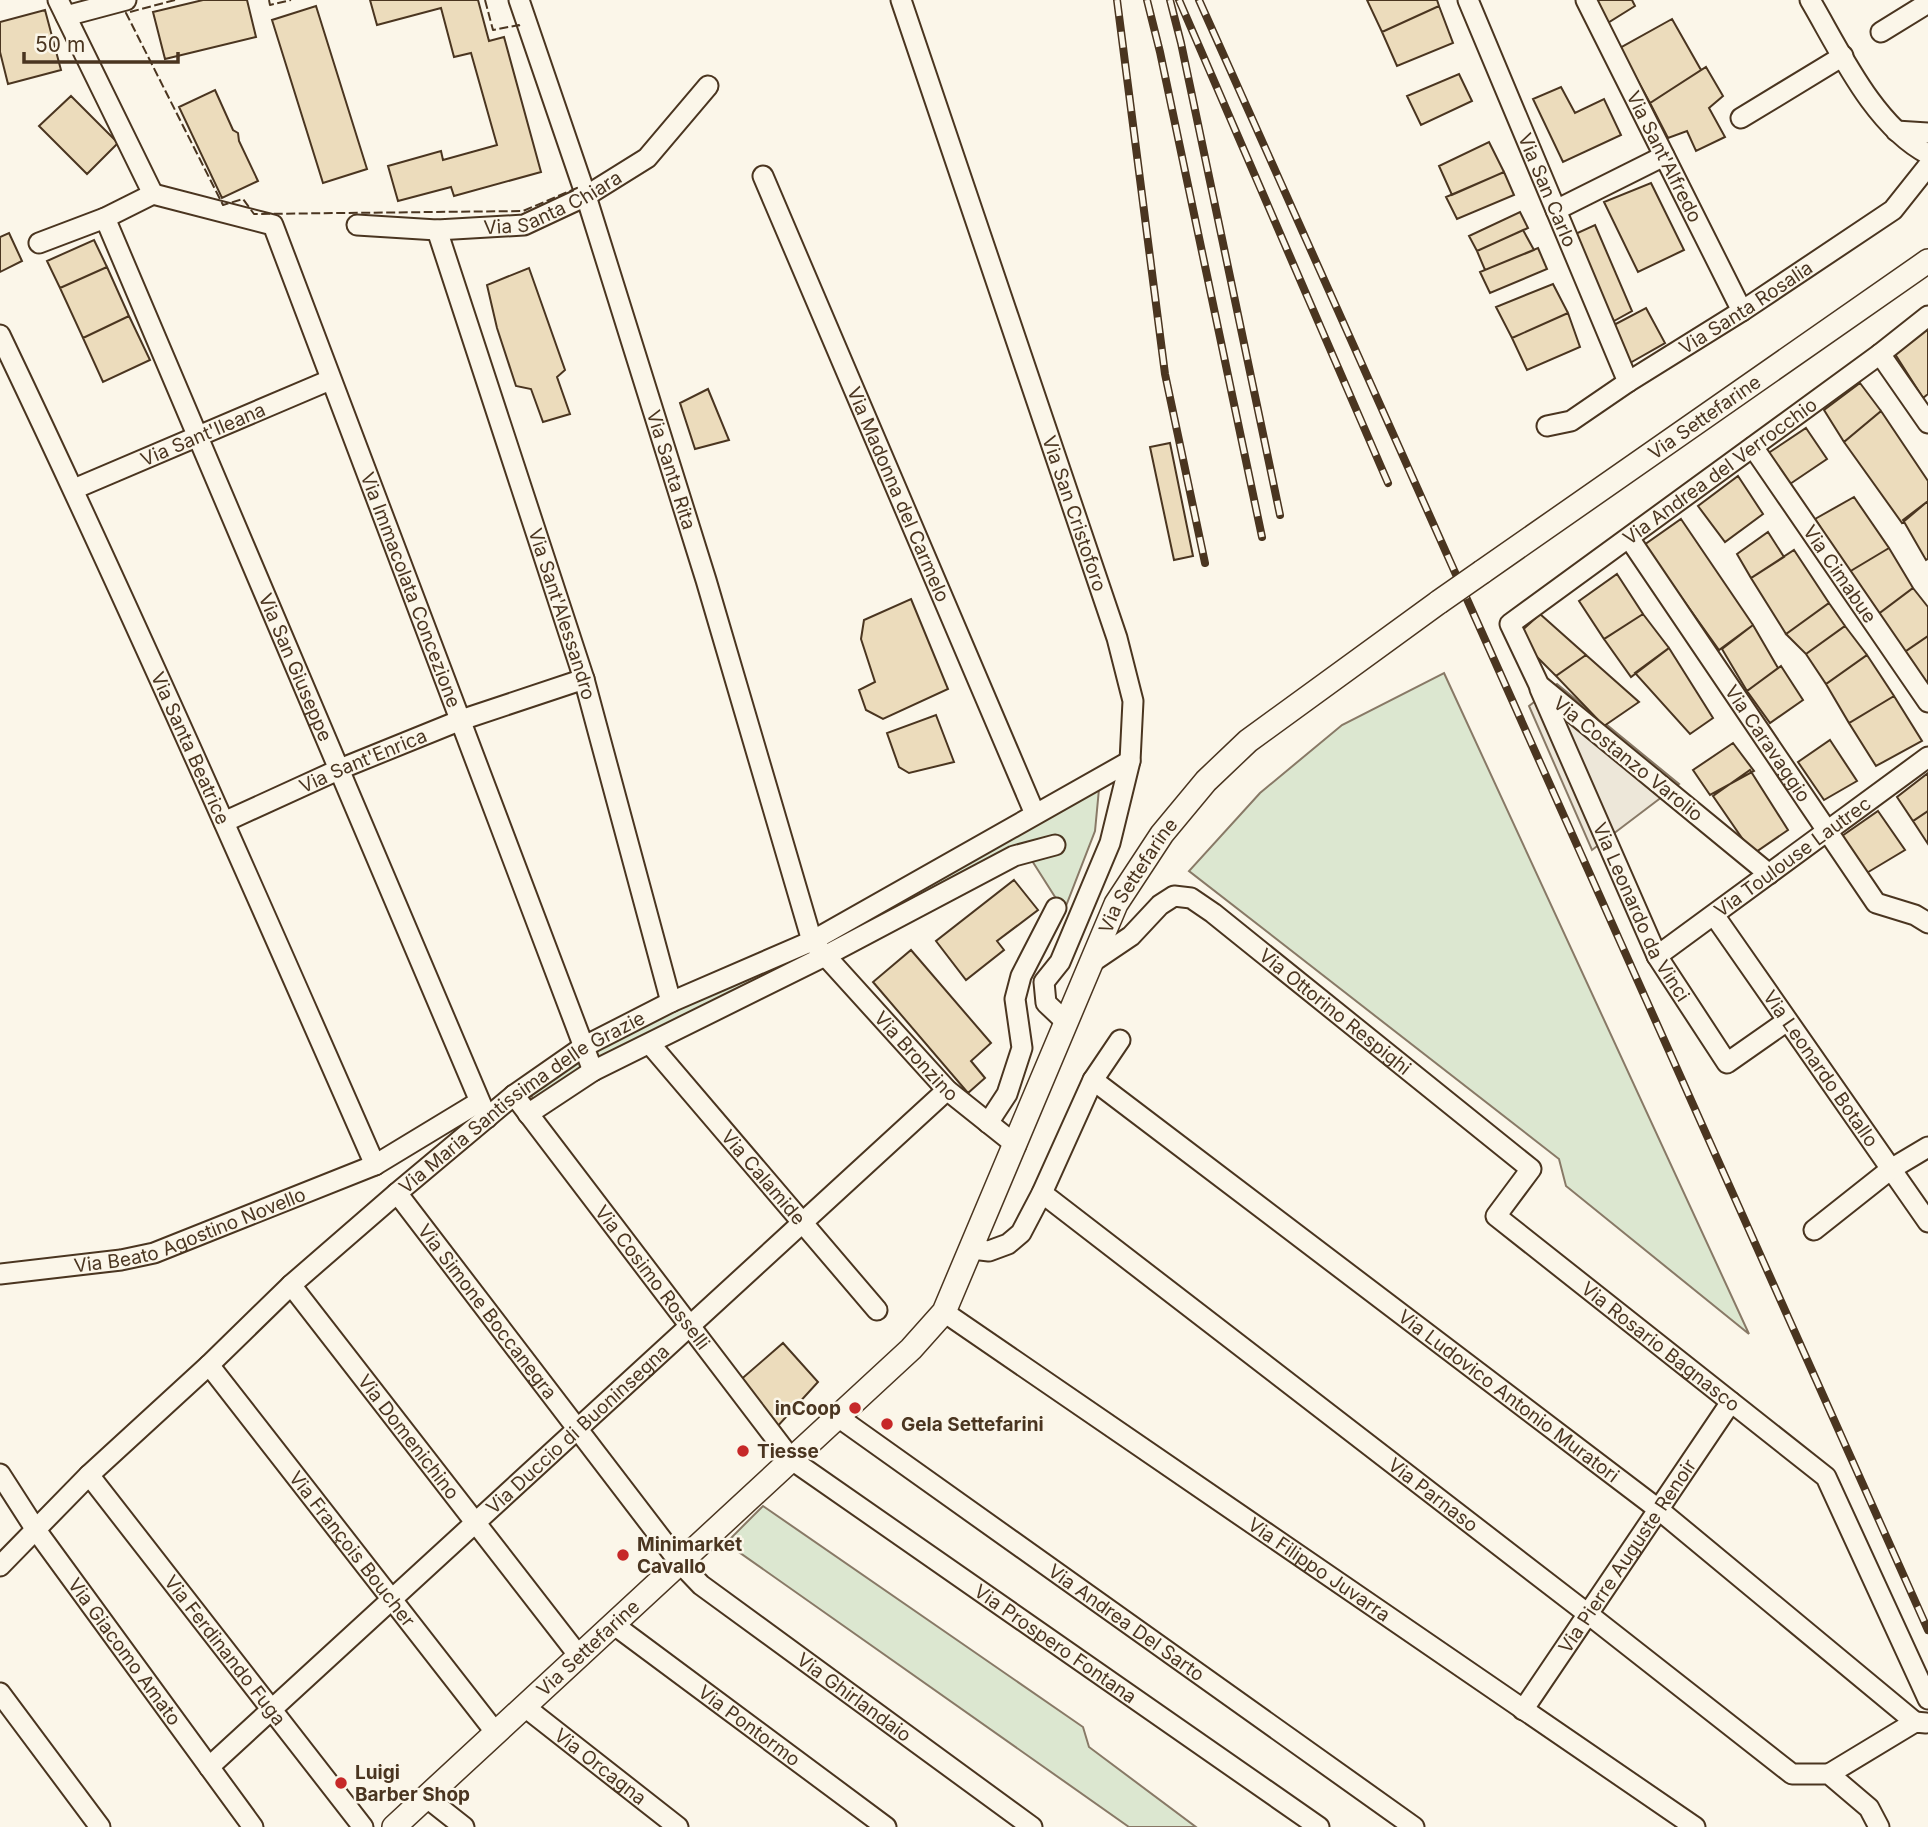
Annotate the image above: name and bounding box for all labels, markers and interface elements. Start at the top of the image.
scale bar [24,21,178,65]
text: 50 m [35,32,85,57]
street label: Via Sant'Alfredo [1622,87,1707,226]
street label: Via San Carlo [1514,130,1582,250]
street label: Via Santa Chiara [483,165,626,239]
street label: Via Santa Rosalia [1675,256,1817,359]
street label: Via Settefarine [1644,370,1765,464]
street label: Via Madonna del Carmelo [843,383,955,605]
street label: Via Andrea del Verrocchio [1618,392,1821,549]
street label: Via Sant'Ileana [137,397,269,471]
street label: Via Santa Rita [642,407,701,532]
street label: Via San Cristoforo [1038,433,1112,594]
street label: Via Immacolata Concezione [356,469,466,711]
street label: Via Cimabue [1799,521,1882,627]
street label: Via Sant'Alessandro [524,525,601,702]
street label: Via San Giuseppe [254,590,337,745]
street label: Via Santa Beatrice [146,668,235,828]
street label: Via Caravaggio [1720,680,1816,806]
street label: Via Costanzo Varolio [1549,692,1707,826]
street label: Via Sant'Enrica [296,724,430,798]
street label: Via Toulouse Lautrec [1710,791,1875,922]
street label: Via Settefarine [1094,813,1182,936]
street label: Via Leonardo da Vinci [1588,819,1695,1005]
street label: Via Ottorino Respighi [1255,943,1416,1079]
street label: Via Leonardo Botallo [1758,986,1883,1151]
street label: Via Maria Santissima delle Grazie [394,1006,648,1198]
street label: Via Bronzino [870,1006,963,1106]
street label: Via Calamide [717,1125,811,1229]
street label: Via Beato Agostino Novello [73,1182,309,1277]
street label: Via Cosimo Rosselli [590,1200,715,1354]
street label: Via Simone Boccanegra [413,1219,562,1404]
street label: Via Rosario Bagnasco [1577,1277,1745,1416]
street label: Via Ludovico Antonio Muratori [1394,1304,1624,1487]
street label: Via Duccio di Buoninsegna [481,1339,674,1519]
street label: Via Domenichino [353,1370,464,1504]
place label: inCoop [775,1397,841,1420]
marker: inCoop [847,1400,863,1416]
place label: Gela Settefarini [901,1413,1044,1436]
marker: Gela Settefarini [879,1416,895,1432]
place label: Tiesse [757,1440,819,1463]
marker: Tiesse [735,1443,751,1459]
street label: Via Parnaso [1384,1453,1483,1537]
street label: Via Pierre Auguste Renoir [1553,1454,1701,1657]
street label: Via François Boucher [284,1466,420,1631]
street label: Via Filippo Juvarra [1244,1512,1395,1626]
place label: Minimarket Cavallo [637,1533,742,1578]
marker: Minimarket Cavallo [615,1547,631,1563]
street label: Via Andrea Del Sarto [1044,1559,1209,1686]
street label: Via Ferdinando Fuga [160,1570,291,1730]
street label: Via Giacomo Amato [63,1573,186,1730]
street label: Via Prospero Fontana [970,1579,1141,1708]
street label: Via Settefarine [532,1595,644,1701]
street label: Via Ghirlandaio [792,1648,916,1746]
street label: Via Pontormo [694,1680,805,1771]
street label: Via Orcagna [550,1723,651,1809]
place label: Luigi Barber Shop [355,1761,470,1806]
marker: Luigi Barber Shop [333,1775,349,1791]

